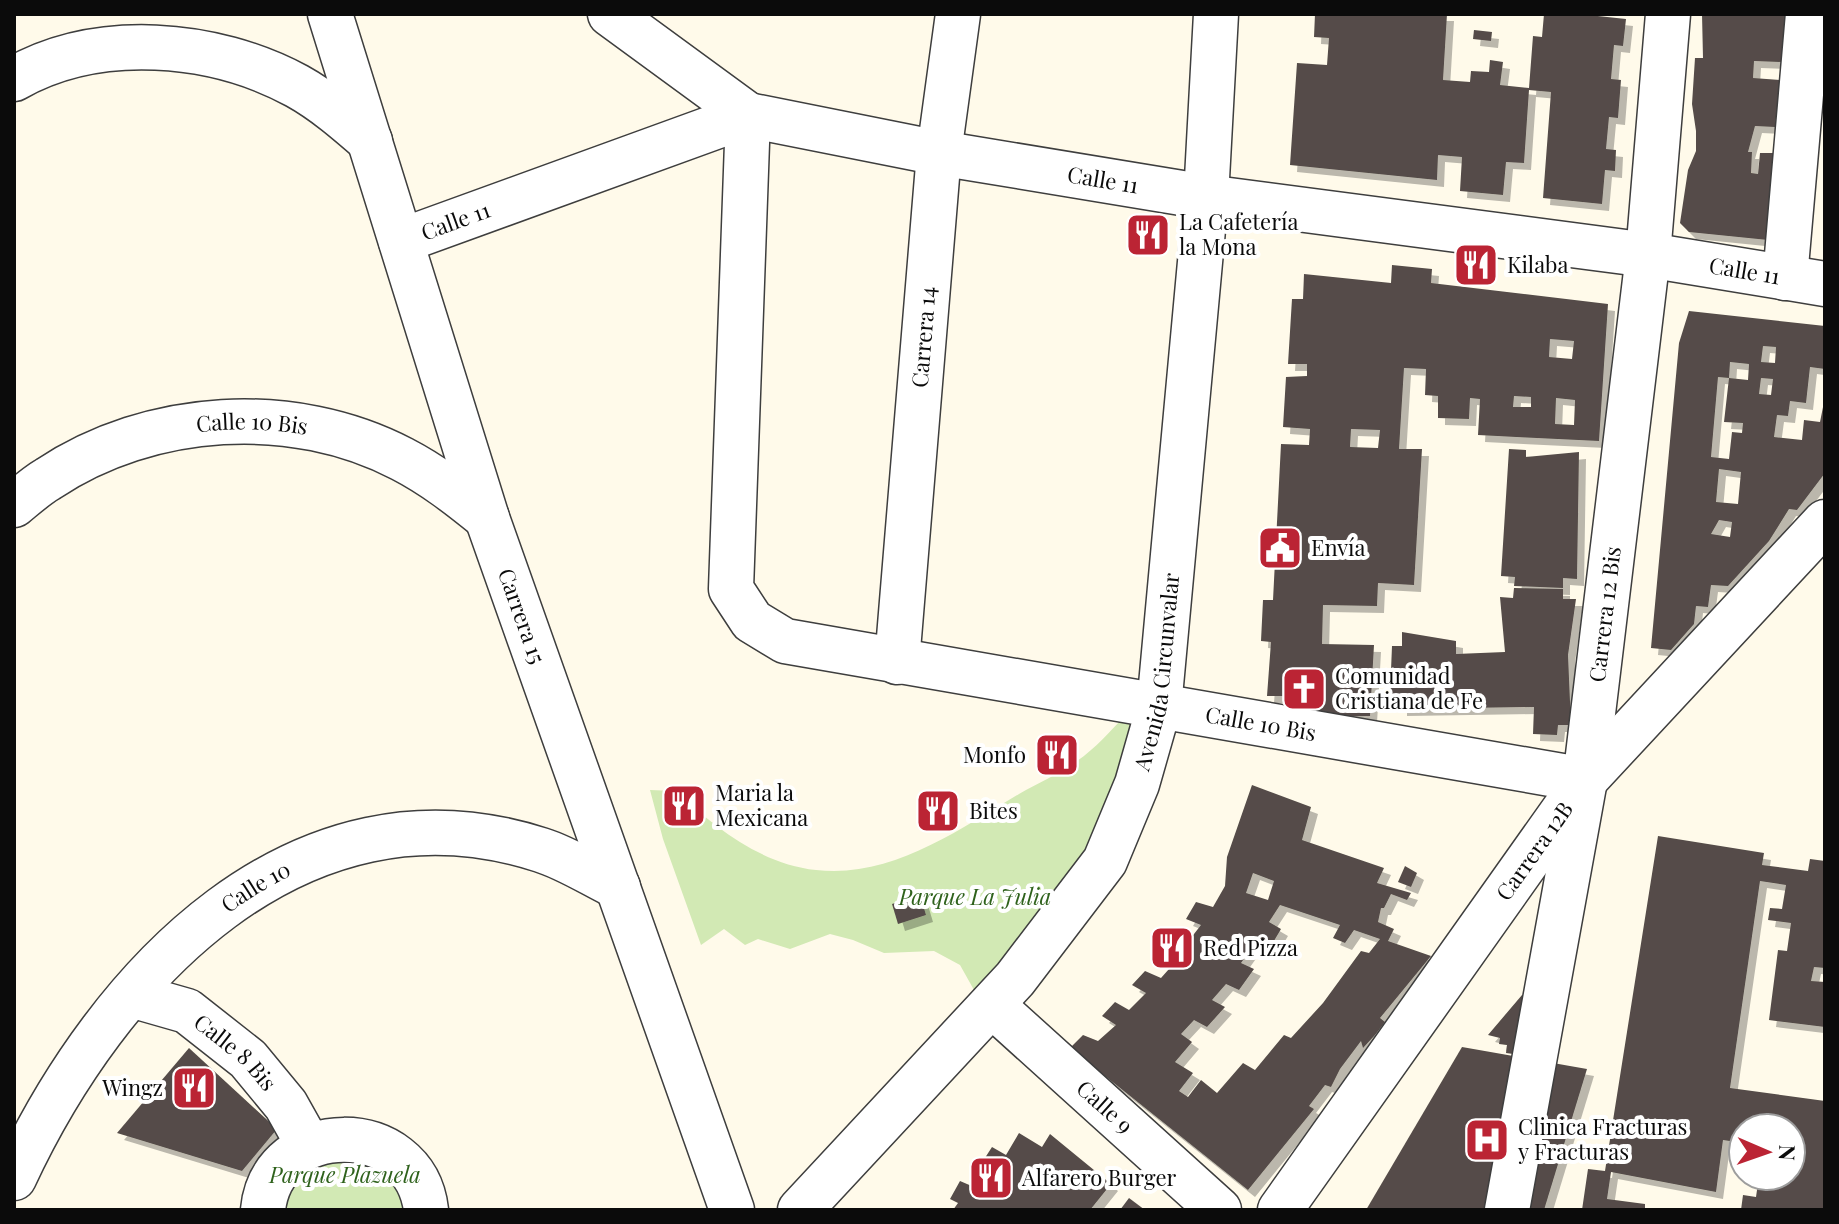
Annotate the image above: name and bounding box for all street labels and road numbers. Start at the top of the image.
street label: Calle 11 [1065,158,1141,200]
street label: Calle 11 [417,194,494,247]
street label: Calle 11 [1707,249,1782,290]
street label: Carrera 14 [904,285,942,389]
street label: Calle 10 Bis [194,405,310,441]
street label: Carrera 12 Bis [1581,545,1627,684]
street label: Carrera 15 [492,564,553,668]
street label: Avenida Circunvalar [1125,571,1185,775]
street label: Calle 10 Bis [1203,698,1319,747]
street label: Carrera 12B [1488,795,1579,906]
street label: Calle 10 [214,853,295,919]
street label: Calle 8 Bis [188,1006,284,1097]
street label: Calle 9 [1071,1073,1140,1139]

